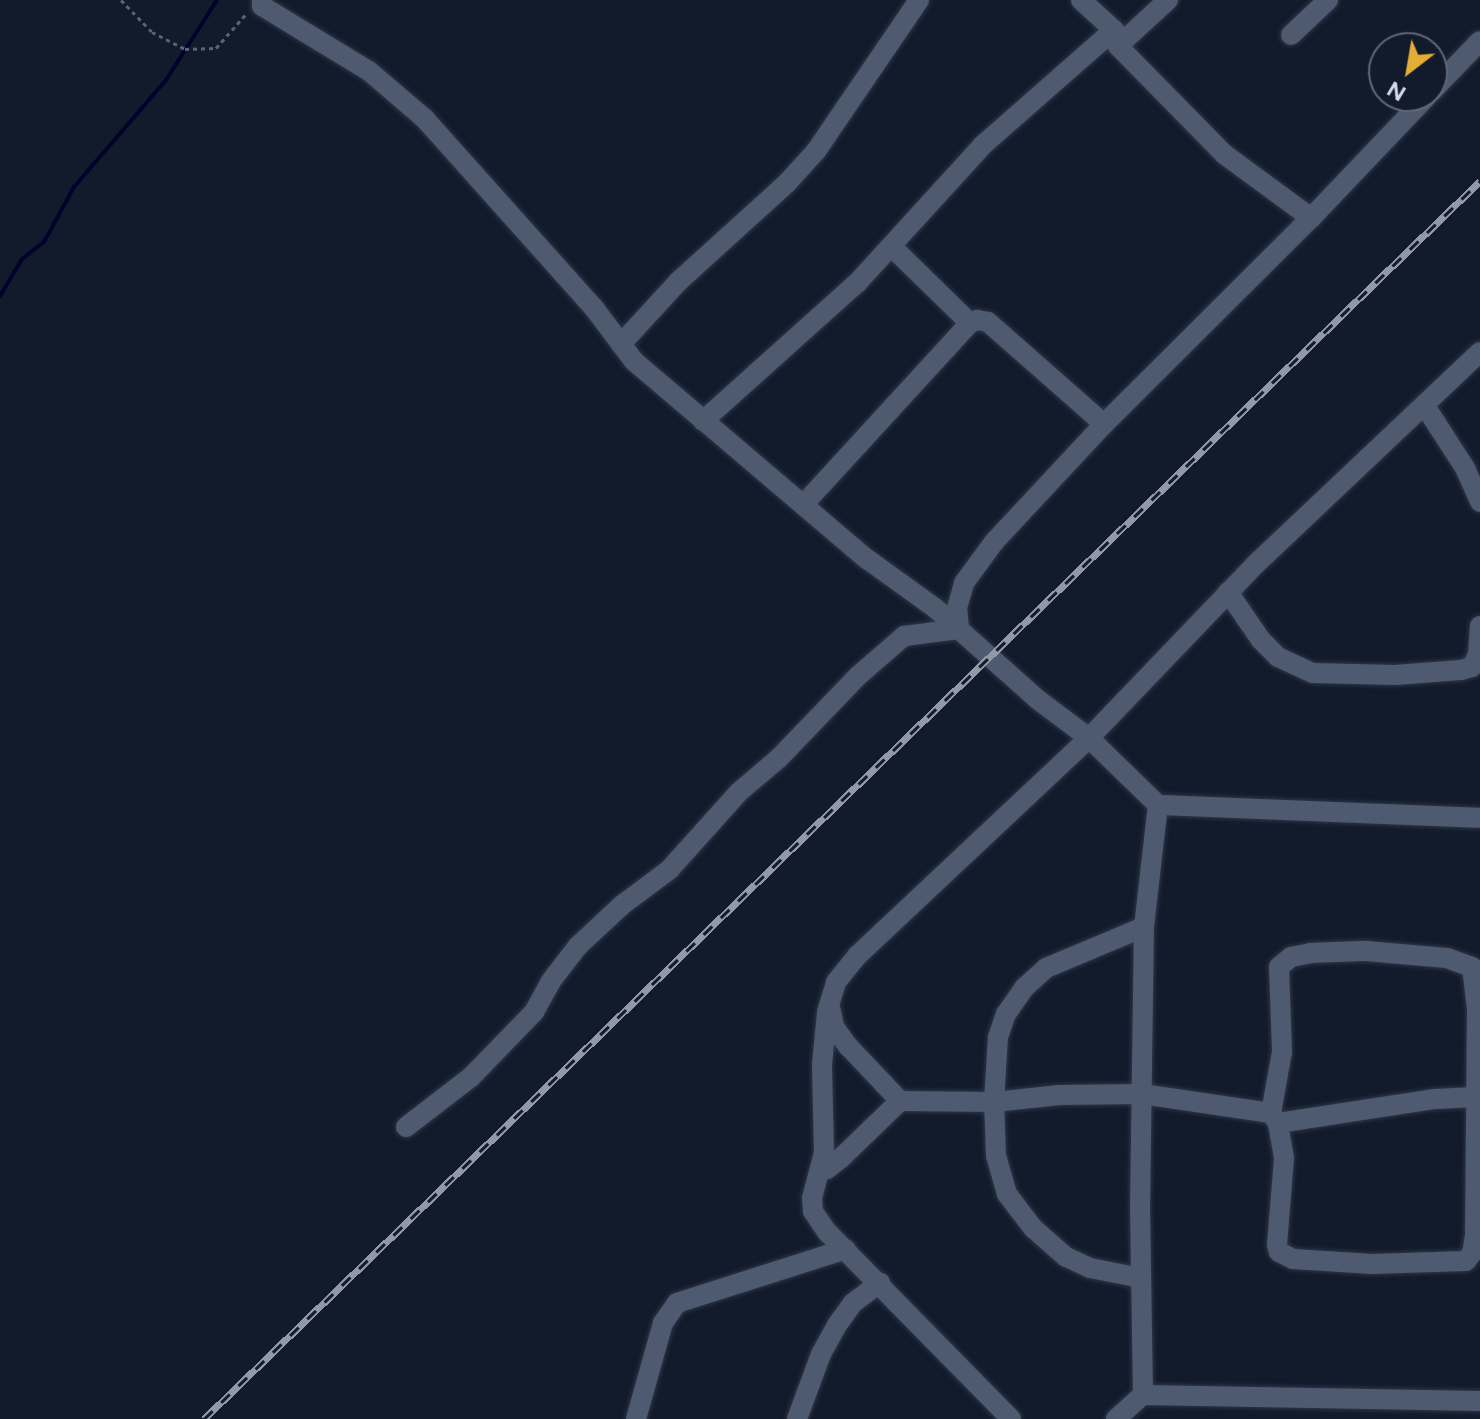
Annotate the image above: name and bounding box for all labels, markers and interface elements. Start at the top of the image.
north arrow [1368,32,1448,112]
text: N [1382,75,1411,107]

